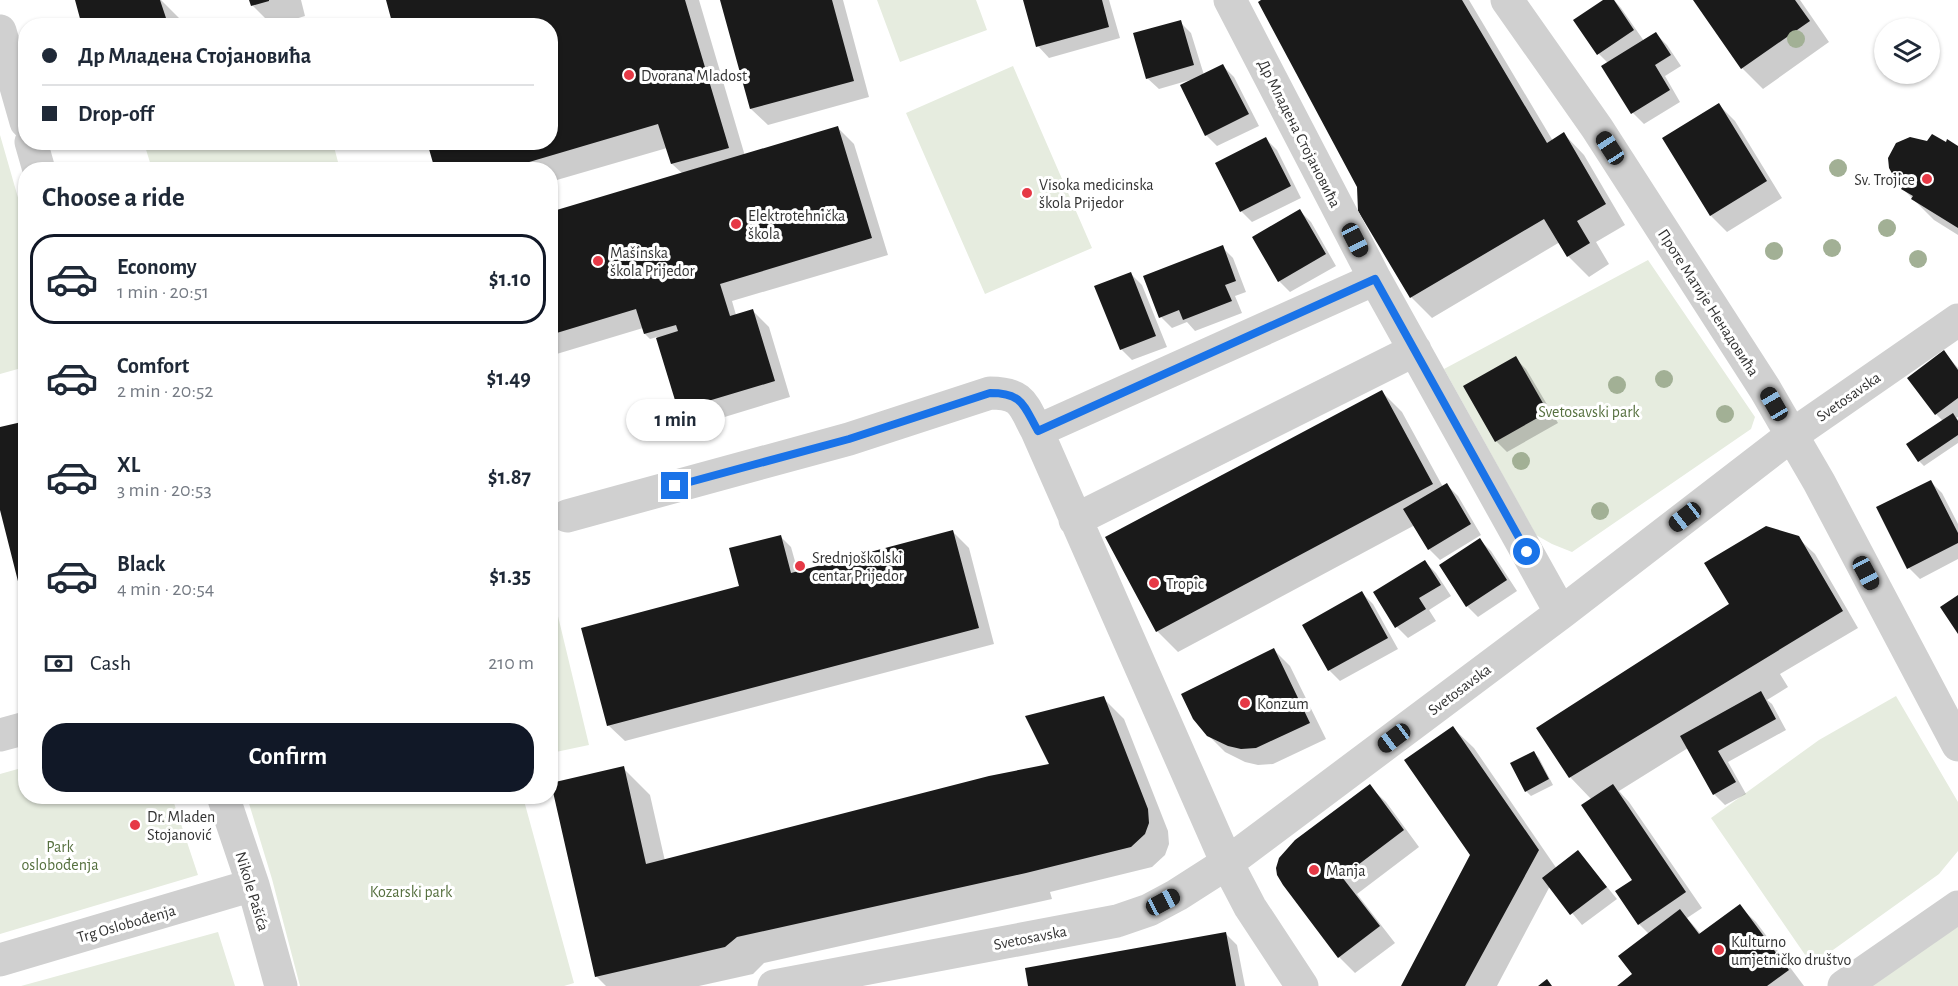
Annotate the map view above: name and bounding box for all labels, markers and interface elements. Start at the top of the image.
map controls [1874,18,1940,84]
button: layers [1874,18,1940,84]
text: Др Младена Стојановића [78,45,311,67]
street label: Др Младена Стојановића [1254,57,1343,211]
marker: Dvorana Mladost [622,68,636,82]
place label: Dvorana Mladost [641,68,747,84]
text: Drop-off [78,103,154,125]
car [1593,128,1627,168]
place label: Sv. Trojice [1854,172,1915,189]
marker: Sv. Trojice [1920,172,1934,186]
place label: Visoka medicinska škola Prijedor [1039,177,1154,212]
text: Choose a ride [42,184,185,211]
marker: Visoka medicinska škola Prijedor [1020,186,1034,200]
place label: Elektrotehnička škola [748,208,846,242]
marker: Elektrotehnička škola [729,217,743,231]
car [1339,220,1371,260]
street label: Проте Матије Ненадовића [1654,226,1762,380]
place label: Mašinska škola Prijedor [610,245,696,280]
icon: car [45,252,99,306]
marker: Mašinska škola Prijedor [591,254,605,268]
text: Economy [117,256,197,278]
text: $1.10 [489,268,531,290]
text: 1 min · 20:51 [117,282,209,302]
icon: car [45,351,99,405]
text: Comfort [117,355,189,377]
text: $1.49 [486,367,531,389]
street label: Svetosavska [1814,369,1883,425]
text: 2 min · 20:52 [117,381,213,401]
car [1757,384,1791,424]
callout: 1 min [626,399,724,441]
park label: Svetosavski park [1538,404,1640,420]
text: 1 min [654,410,697,430]
icon: car [45,450,99,504]
text: XL [117,454,140,476]
text: $1.87 [488,466,531,488]
route end [661,472,688,499]
text: 3 min · 20:53 [117,480,212,500]
car [1665,499,1705,535]
route start [1513,538,1540,565]
icon: car [45,549,99,603]
place label: Srednjoškolski centar Prijedor [812,550,905,585]
text: Black [117,553,165,575]
car [1850,553,1882,593]
marker: Srednjoškolski centar Prijedor [793,559,807,573]
text: $1.35 [489,565,531,587]
marker: Tropic [1147,576,1161,590]
place label: Tropic [1166,576,1204,592]
text: 4 min · 20:54 [117,579,214,599]
icon: cash [42,647,75,680]
text: Cash [90,652,131,674]
text: 210 m [488,653,534,673]
street label: Svetosavska [1425,661,1494,718]
marker: Konzum [1238,696,1252,710]
place label: Konzum [1257,696,1309,712]
car [1374,720,1414,756]
button: Confirm [42,723,534,792]
place label: Dr. Mladen Stojanović [147,809,215,844]
marker: Dr. Mladen Stojanović [128,818,142,832]
park label: Park oslobođenja [21,839,99,874]
street label: Nikole Pašića [232,850,272,933]
marker: Manja [1307,863,1321,877]
place label: Manja [1326,863,1366,880]
park label: Kozarski park [370,884,453,900]
car [1143,886,1183,918]
street label: Trg Oslobođenja [75,902,178,947]
street label: Svetosavska [992,923,1068,953]
place label: Kulturno umjetničko društvo [1731,934,1852,969]
marker: Kulturno umjetničko društvo [1712,943,1726,957]

